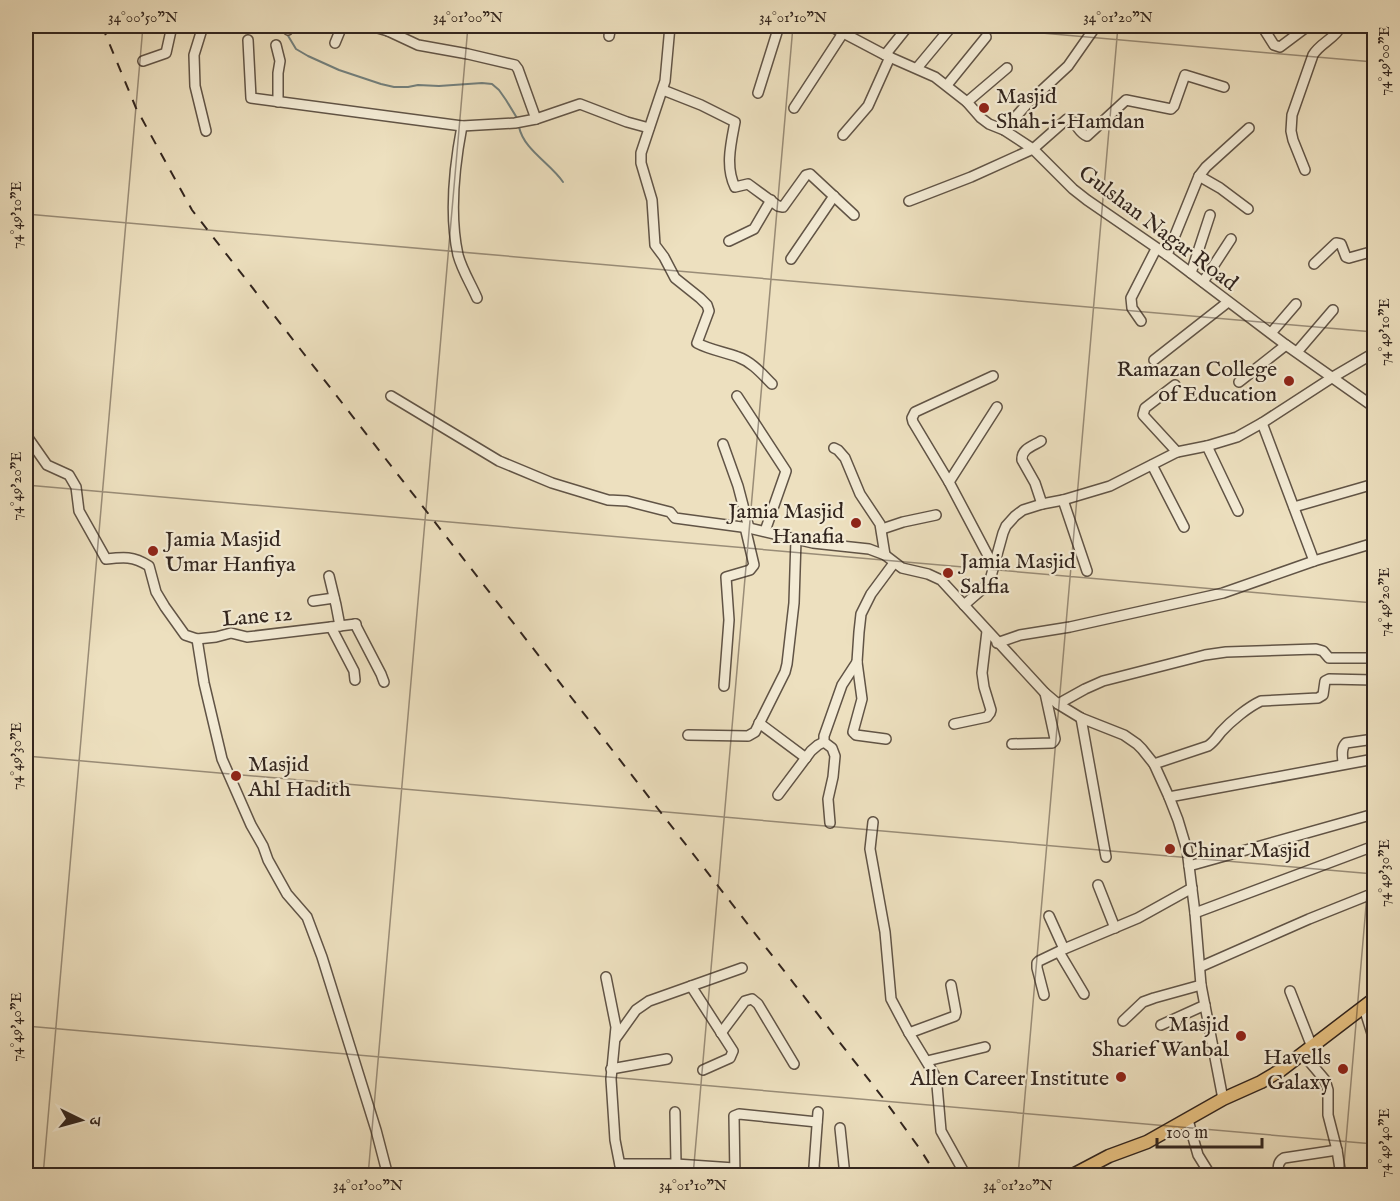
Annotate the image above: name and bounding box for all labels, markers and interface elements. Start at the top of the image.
text: 34°00'50"N [108,8,178,27]
text: 34°01'00"N [433,8,503,27]
text: 34°01'10"N [759,8,827,27]
text: 34°01'20"N [1083,8,1153,27]
text: 74°49'00"E [1375,26,1394,96]
place label: Masjid Shah-i-Hamdan [996,83,1145,136]
marker: Masjid Shah-i-Hamdan [977,101,991,115]
street label: Gulshan Nagar Road [1073,160,1243,298]
text: 74°49'10"E [7,181,26,249]
text: 74°49'10"E [1375,298,1394,366]
place label: Ramazan College of Education [1117,356,1277,409]
marker: Ramazan College of Education [1282,374,1296,388]
text: 74°49'20"E [7,451,26,521]
place label: Jamia Masjid Hanafia [725,498,844,551]
marker: Jamia Masjid Hanafia [849,516,863,530]
place label: Jamia Masjid Umar Hanfiya [162,526,296,579]
marker: Jamia Masjid Umar Hanfiya [146,544,160,558]
place label: Jamia Masjid Salfia [957,548,1076,601]
marker: Jamia Masjid Salfia [941,566,955,580]
text: 74°49'20"E [1375,567,1394,637]
street label: Lane 12 [221,600,293,634]
text: 74°49'30"E [7,722,26,790]
place label: Masjid Ahl Hadith [247,751,351,804]
marker: Masjid Ahl Hadith [229,769,243,783]
place label: Chinar Masjid [1182,837,1310,865]
text: 74°49'30"E [1375,839,1394,907]
marker: Chinar Masjid [1163,842,1177,856]
text: 74°49'40"E [7,992,26,1062]
place label: Masjid Sharief Wanbal [1092,1011,1229,1064]
marker: Masjid Sharief Wanbal [1234,1029,1248,1043]
place label: Havells Galaxy [1263,1044,1331,1097]
marker: Havells Galaxy [1336,1062,1350,1076]
place label: Allen Career Institute [909,1065,1109,1093]
marker: Allen Career Institute [1114,1070,1128,1084]
north arrow [51,1090,111,1150]
text: 74°49'40"E [1375,1108,1394,1178]
scale bar [1157,1111,1262,1149]
text: उ [83,1115,104,1128]
text: 100 m [1166,1122,1208,1145]
text: 34°01'00"N [333,1176,403,1195]
text: 34°01'10"N [659,1176,727,1195]
text: 34°01'20"N [983,1176,1053,1195]

